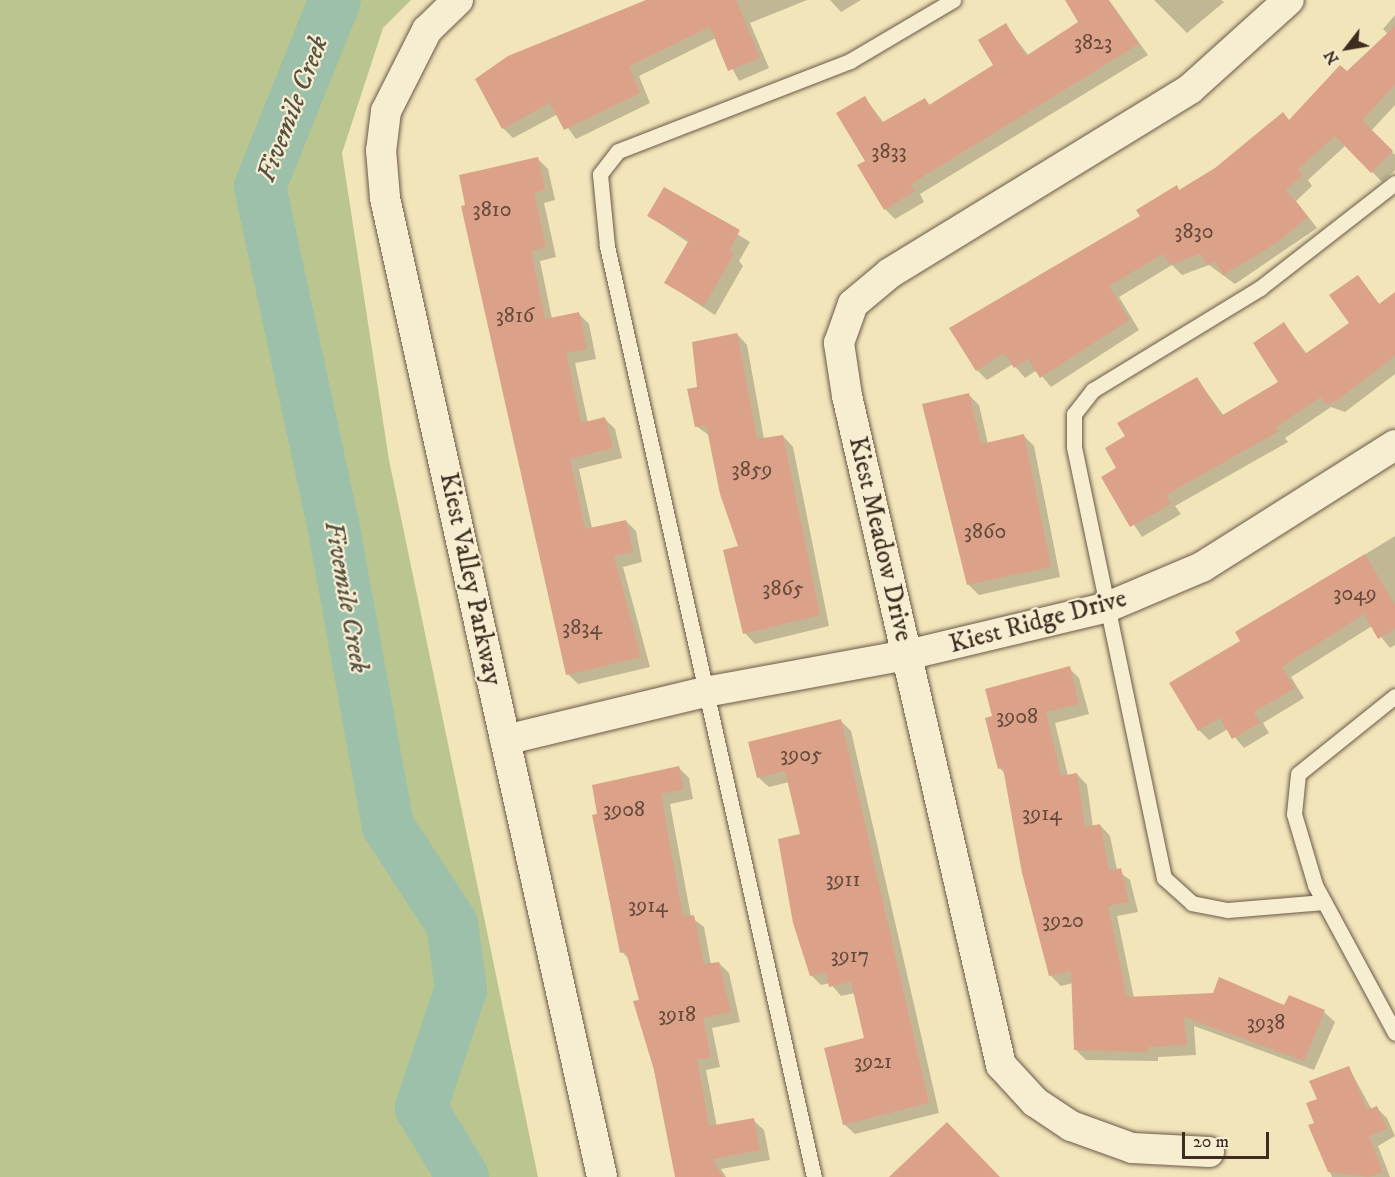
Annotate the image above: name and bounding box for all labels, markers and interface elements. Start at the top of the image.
north arrow [1317,18,1377,78]
house number: 3823 [1074,30,1112,56]
water label: Fivemile Creek [250,31,336,187]
text: N [1320,46,1344,68]
house number: 3833 [871,139,907,165]
house number: 3810 [472,197,512,223]
house number: 3830 [1174,219,1214,245]
house number: 3816 [496,303,534,329]
street label: Kiest Meadow Drive [841,434,919,644]
house number: 3859 [731,457,773,483]
street label: Kiest Valley Parkway [432,470,508,688]
water label: Fivemile Creek [317,518,375,676]
house number: 3860 [964,519,1006,545]
house number: 3865 [762,576,804,602]
house number: 3049 [1333,581,1377,607]
street label: Kiest Ridge Drive [946,583,1130,661]
house number: 3834 [562,615,602,641]
house number: 3908 [996,704,1038,730]
house number: 3905 [780,742,822,768]
house number: 3908 [603,797,645,823]
house number: 3914 [1022,801,1062,827]
house number: 3911 [825,867,861,893]
house number: 3914 [628,893,668,919]
house number: 3920 [1042,908,1084,934]
house number: 3917 [831,943,869,969]
house number: 3918 [658,1002,696,1028]
house number: 3938 [1247,1010,1285,1036]
house number: 3921 [854,1049,892,1075]
scale bar [1185,1120,1272,1158]
text: 20 m [1193,1131,1229,1153]

